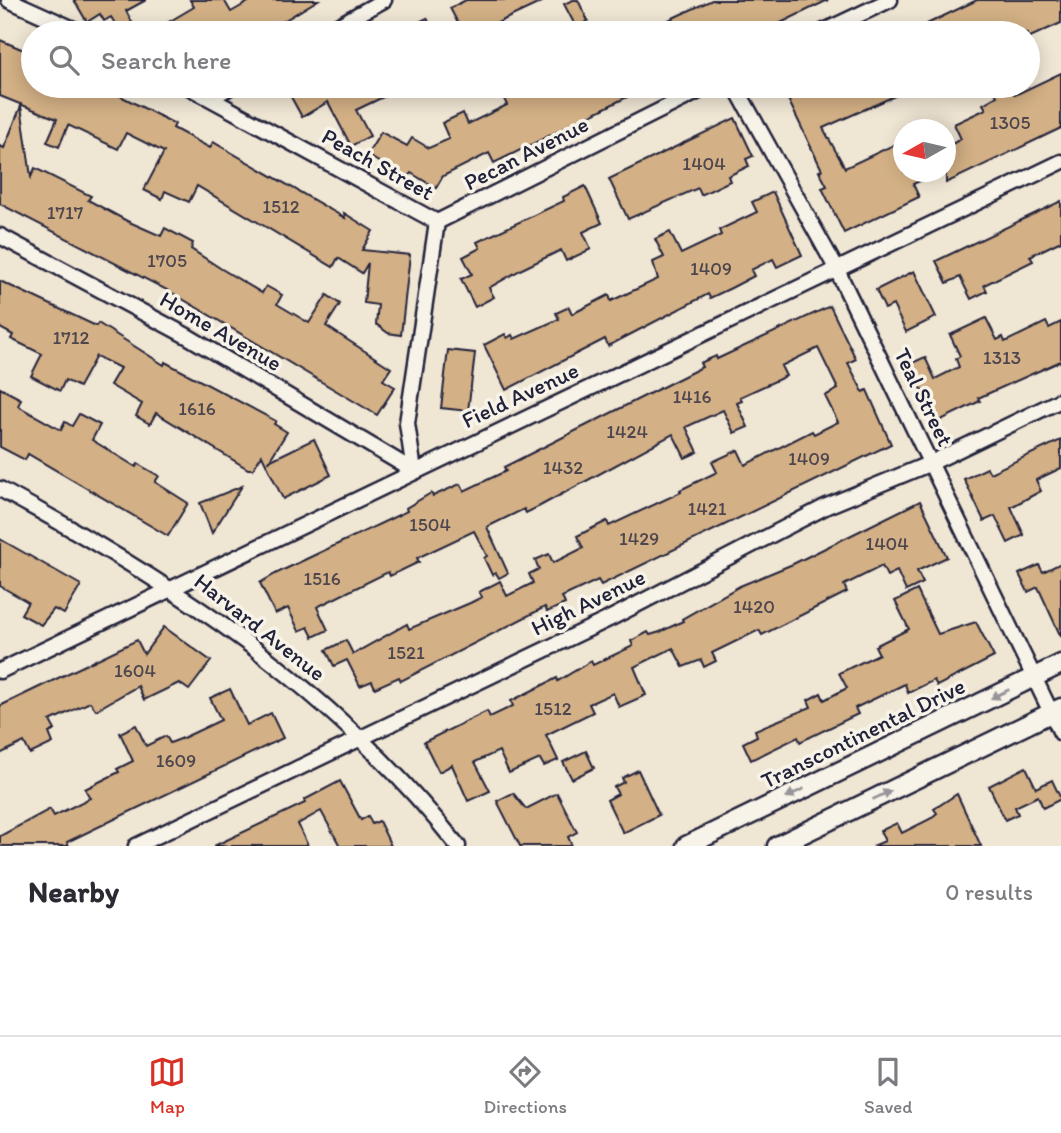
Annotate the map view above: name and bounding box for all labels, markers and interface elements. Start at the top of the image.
search box [21,21,1040,98]
icon: search [45,41,83,79]
text: Search here [101,44,231,76]
street label: Pecan Avenue [459,110,593,196]
house number: 1305 [990,111,1030,134]
north arrow [893,119,956,182]
street label: Peach Street [317,122,439,206]
house number: 1404 [682,152,726,175]
house number: 1512 [262,195,300,218]
house number: 1717 [47,201,83,224]
house number: 1705 [147,249,187,272]
house number: 1409 [690,257,732,280]
street label: Home Avenue [155,285,287,377]
house number: 1712 [52,326,90,349]
street label: Teal Street [888,343,960,451]
house number: 1313 [983,346,1021,369]
street label: Field Avenue [457,356,583,434]
house number: 1416 [672,385,712,408]
house number: 1616 [178,397,216,420]
house number: 1424 [606,420,648,443]
house number: 1409 [788,447,830,470]
house number: 1432 [543,456,583,479]
house number: 1421 [687,497,727,520]
house number: 1504 [409,513,451,536]
house number: 1429 [619,527,659,550]
house number: 1404 [865,532,909,555]
street label: High Avenue [526,562,650,642]
street label: Harvard Avenue [189,567,331,687]
house number: 1516 [303,567,341,590]
house number: 1420 [733,595,775,618]
house number: 1521 [387,641,425,664]
house number: 1604 [114,659,156,682]
street label: Transcontinental Drive [756,671,970,795]
one-way arrow [990,688,1010,699]
house number: 1512 [534,697,572,720]
house number: 1609 [156,749,196,772]
one-way arrow [785,787,805,799]
one-way arrow [872,789,892,801]
text: Nearby [28,873,119,910]
text: 0 results [945,878,1033,906]
tab: Map [148,1053,186,1118]
tab: Directions [483,1053,567,1118]
tab: Saved [864,1053,912,1118]

